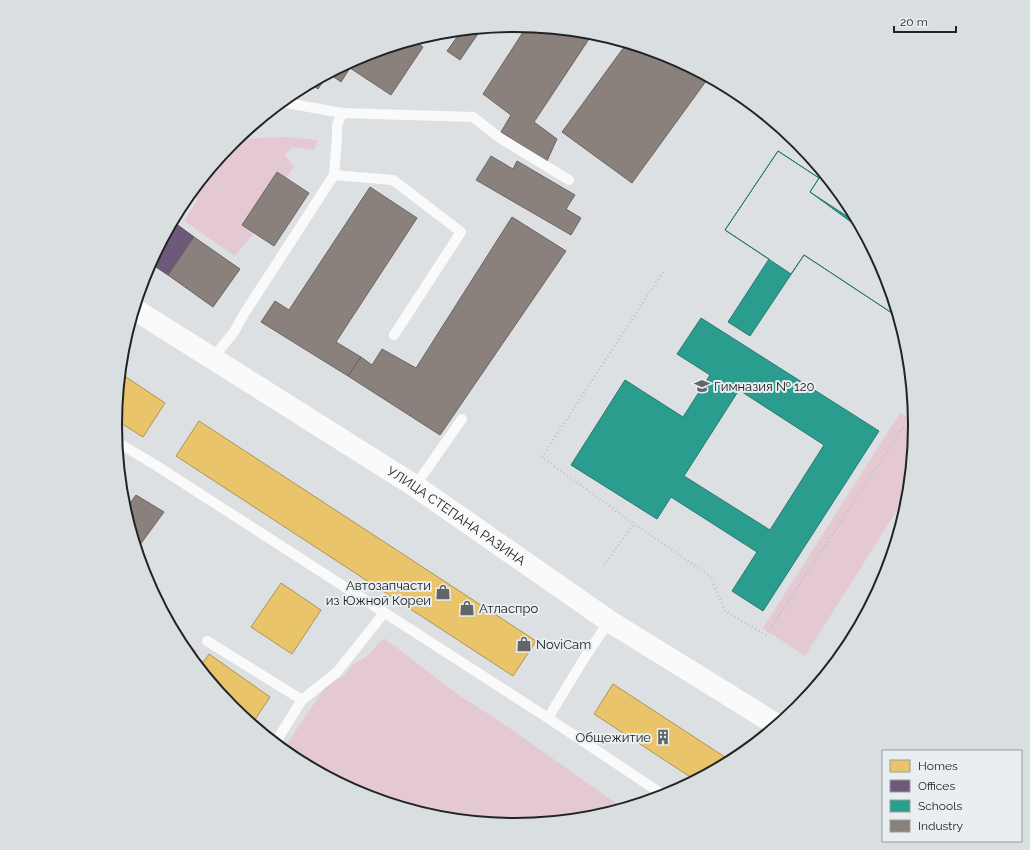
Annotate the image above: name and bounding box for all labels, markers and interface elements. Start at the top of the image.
scale bar [894,8,956,34]
text: 20 m [900,15,928,29]
school or university icon: Гимназия № 120 [693,377,711,395]
place label: Гимназия № 120 [714,379,814,394]
street label: УЛИЦА СТЕПАНА РАЗИНА [384,463,528,569]
place label: Автозапчасти из Южной Кореи [326,578,431,608]
shop icon: Автозапчасти из Южной Кореи [434,583,452,601]
shop icon: Атласпро [458,599,476,617]
place label: Атласпро [479,601,538,616]
shop icon: NoviСam [515,635,533,653]
place label: NoviСam [536,637,591,652]
building icon: Общежитие [654,728,672,746]
place label: Общежитие [575,730,651,745]
legend [882,750,1022,842]
text: Homes [918,759,958,773]
text: Offices [918,779,955,793]
text: Schools [918,799,962,813]
text: Industry [918,819,964,833]

